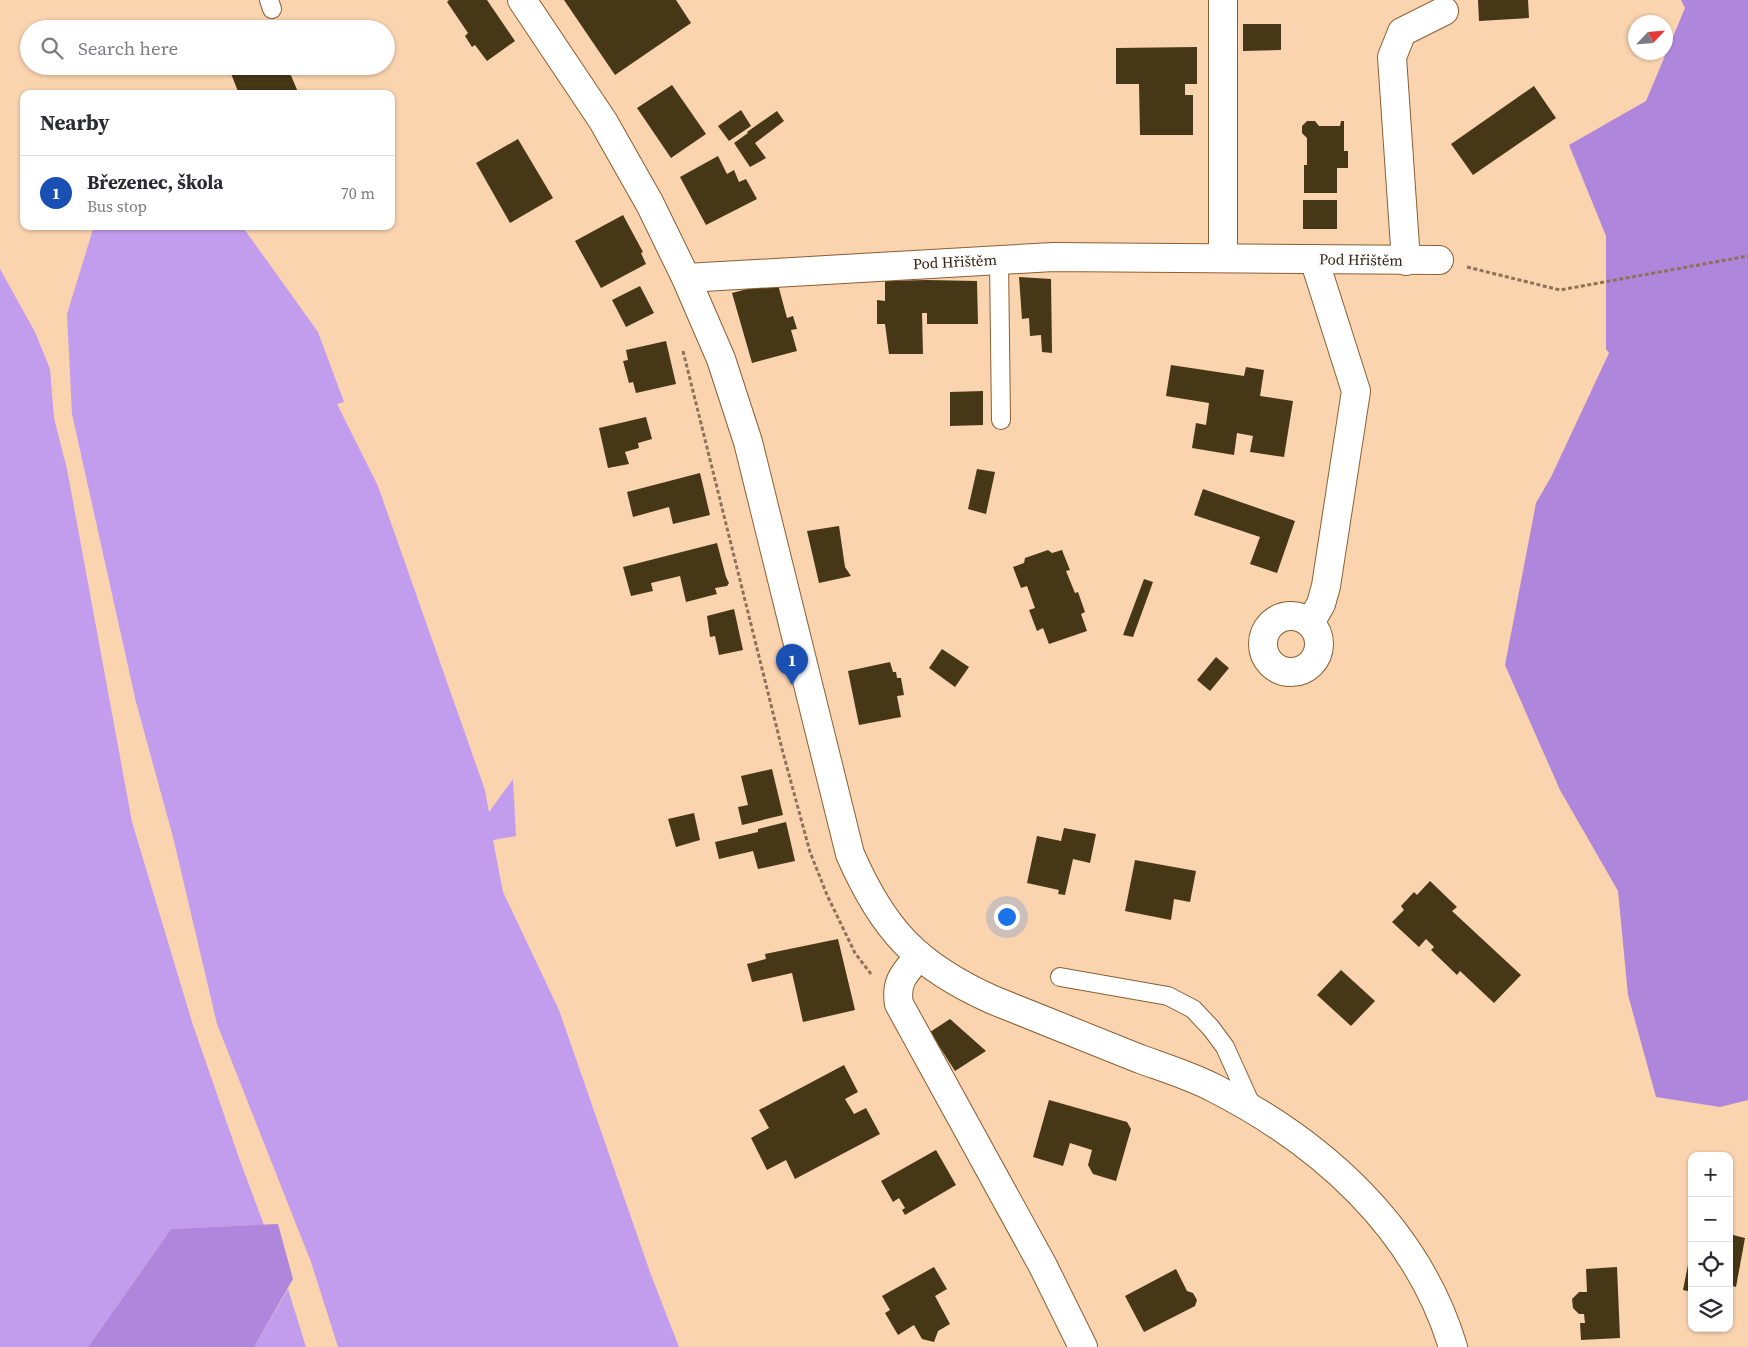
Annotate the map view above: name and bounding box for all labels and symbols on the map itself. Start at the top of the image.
north arrow [1628,15,1673,60]
street label: Pod Hřištěm [1319,248,1404,271]
street label: Pod Hřištěm [912,249,998,274]
pin: 1 [776,644,808,685]
your location [994,904,1020,930]

